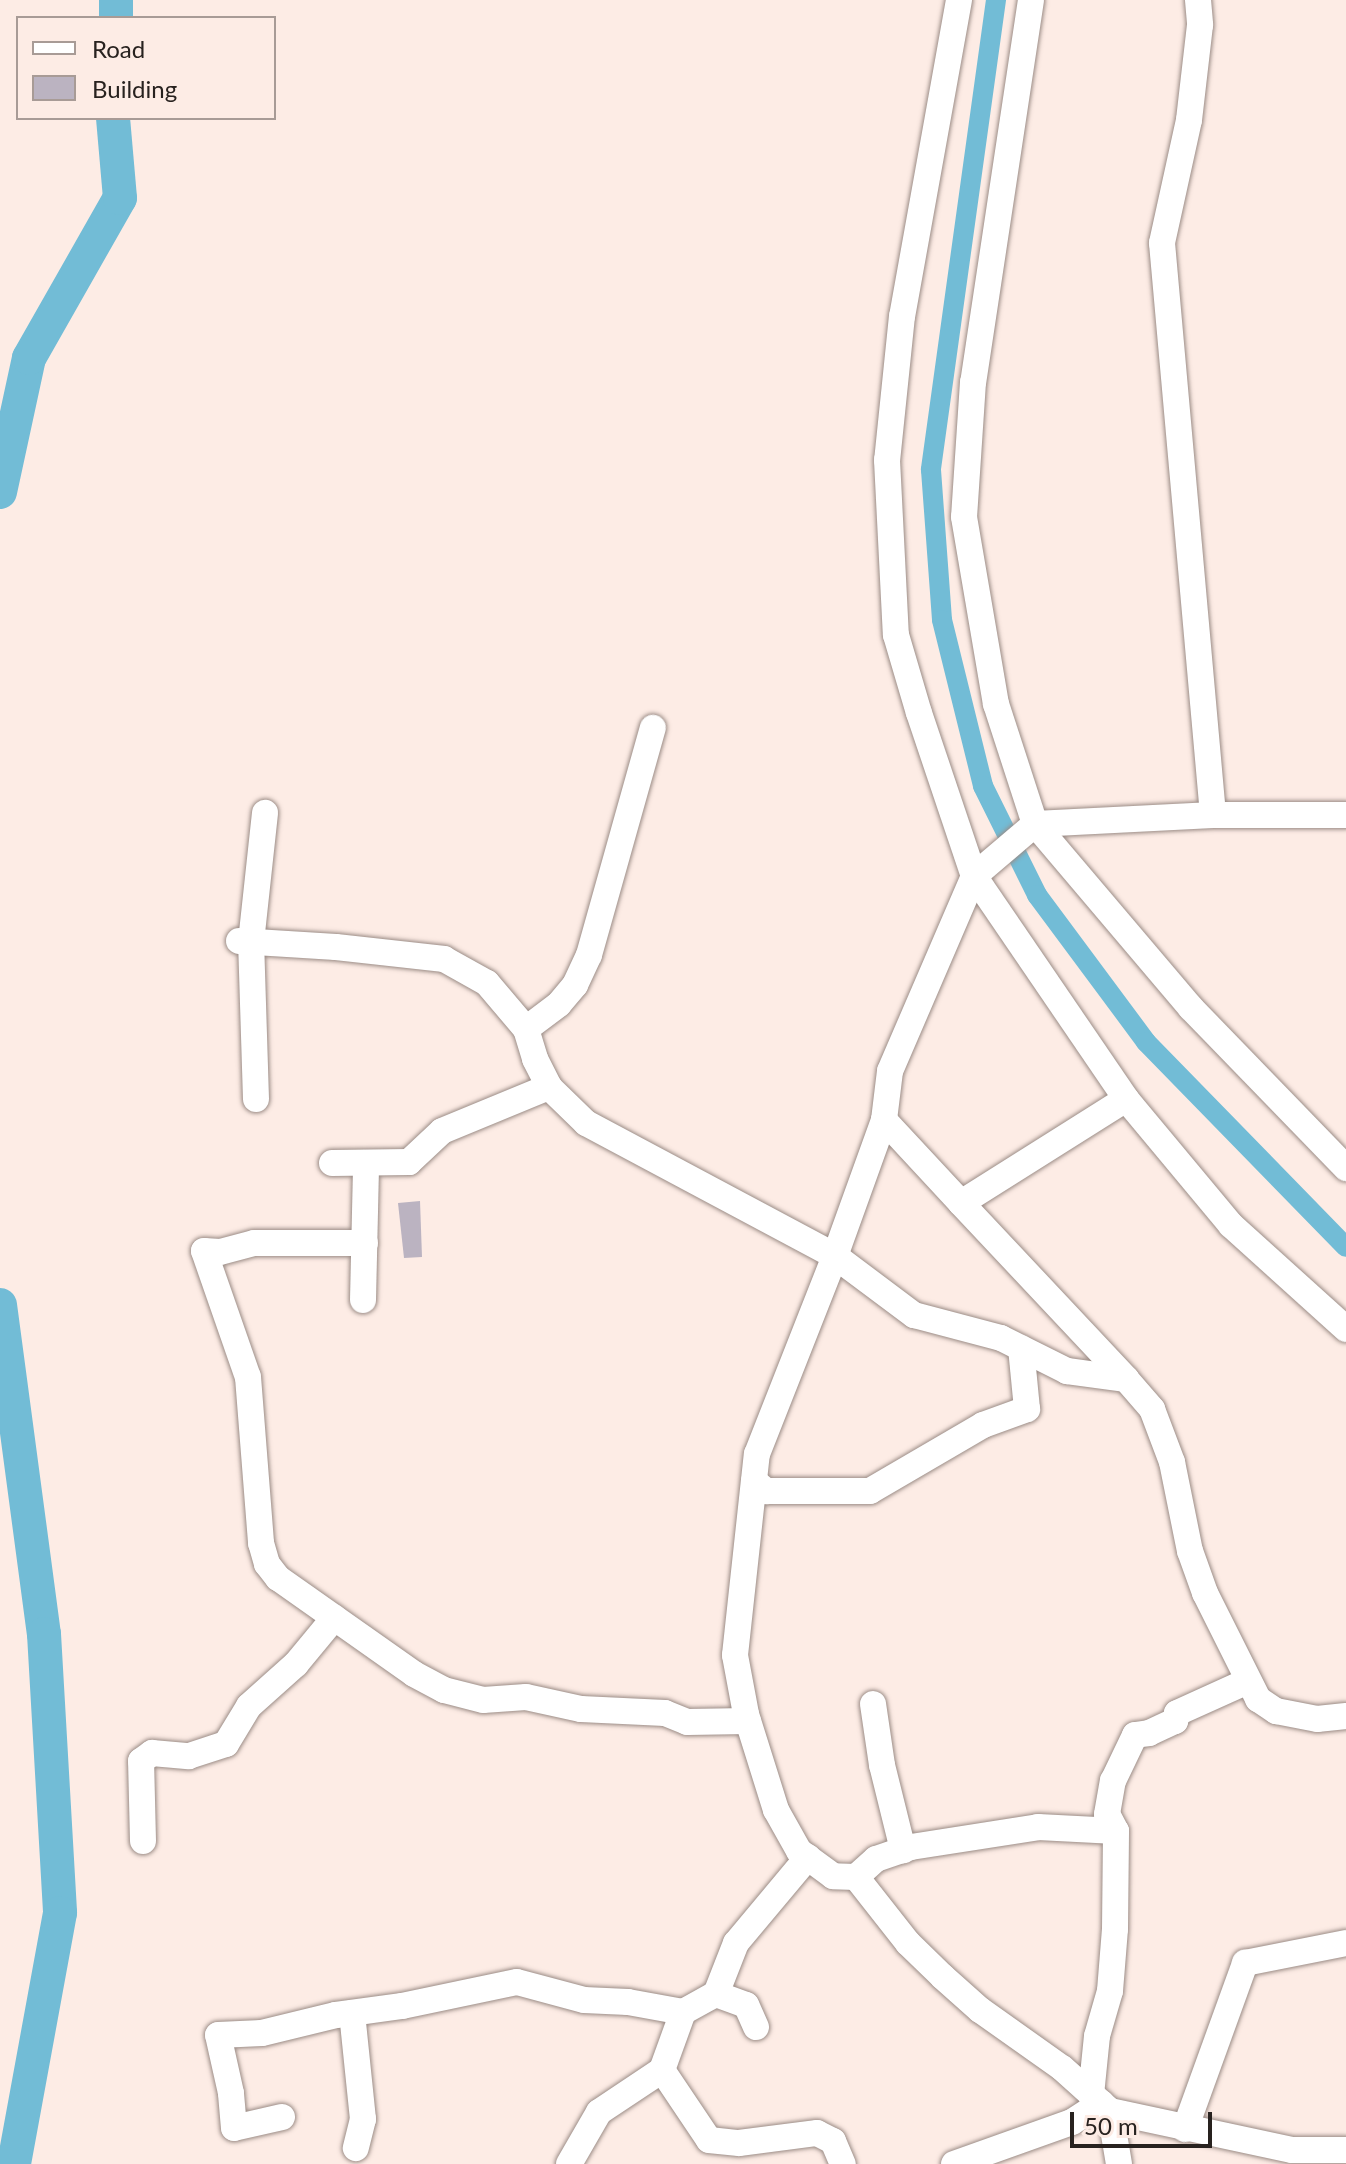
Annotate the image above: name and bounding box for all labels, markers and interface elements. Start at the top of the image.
legend [16,16,276,120]
text: Road [92,34,145,63]
text: Building [92,74,177,103]
scale bar [1074,2096,1216,2146]
text: 50 m [1084,2111,1138,2140]

